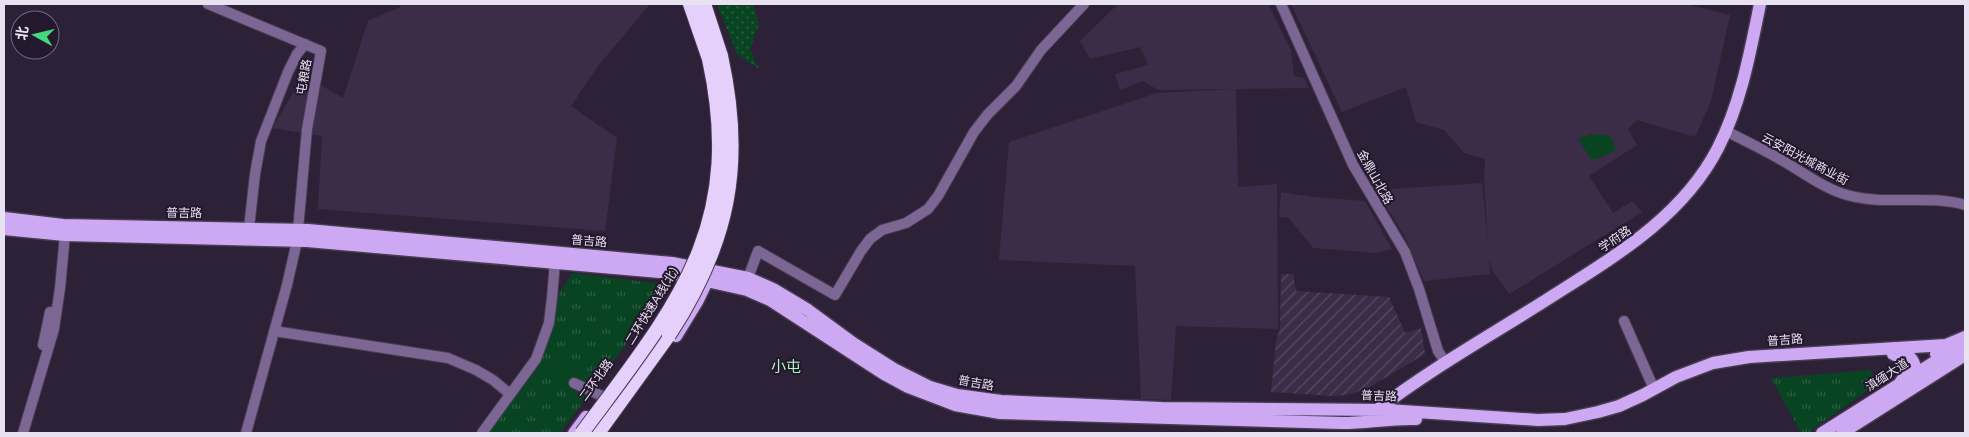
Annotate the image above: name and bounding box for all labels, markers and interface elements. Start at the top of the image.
north arrow [10,10,60,60]
text: 北 [13,25,32,41]
street label: 屯粮路 [294,58,314,96]
street label: 云安阳光城商业街 [1759,130,1851,188]
street label: 金鼎山北路 [1354,147,1396,207]
street label: 普吉路 [166,206,202,220]
street label: 学府路 [1596,223,1634,255]
street label: 普吉路 [570,232,608,250]
street label: 二环快速A线(北) [623,265,681,347]
street label: 普吉路 [1767,332,1803,348]
street label: 二环北路 [576,356,616,404]
street label: 滇缅大道 [1863,356,1911,394]
district label: 小屯 [771,358,801,376]
street label: 普吉路 [957,373,995,393]
street label: 普吉路 [1361,388,1397,404]

